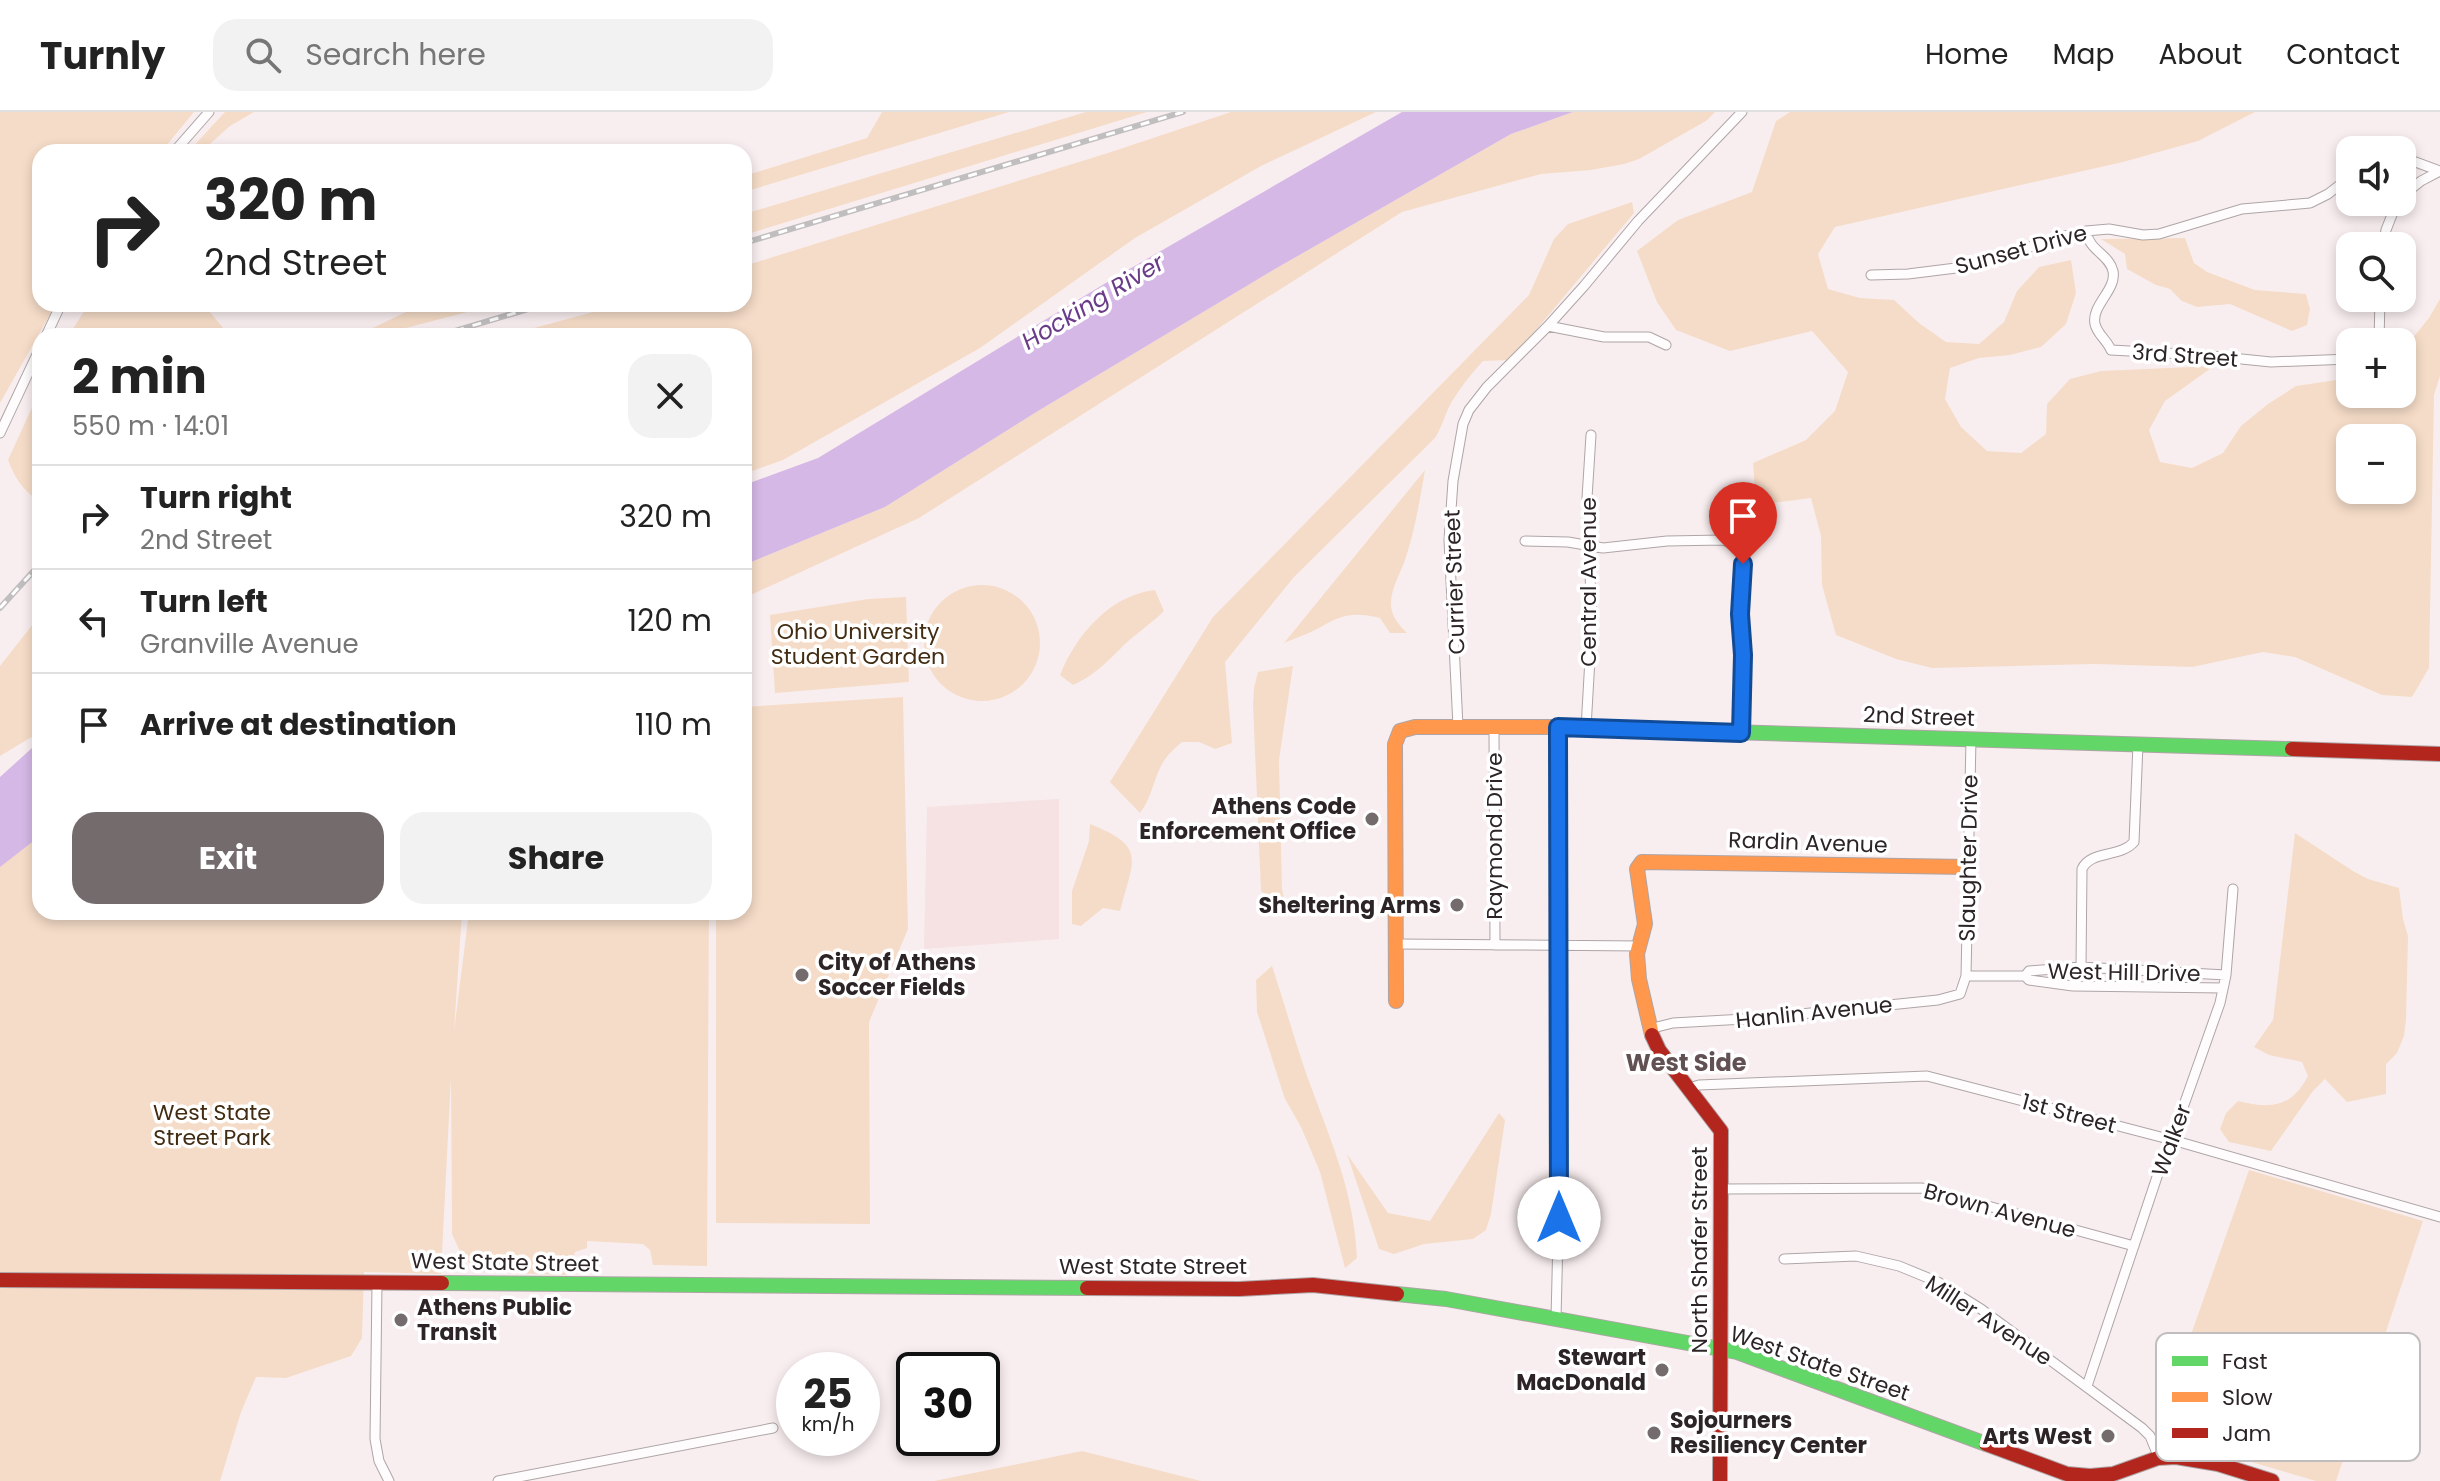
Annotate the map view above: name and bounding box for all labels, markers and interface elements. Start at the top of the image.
search box [213,19,773,91]
text: Turnly [40,29,165,82]
icon: search [241,33,285,77]
text: Search here [305,33,486,76]
text: Home [1925,35,2008,74]
text: Map [2052,35,2114,74]
text: About [2158,35,2242,74]
text: Contact [2286,35,2400,74]
map controls [2336,136,2416,504]
button: sound [2336,136,2416,216]
text: 320 m [204,161,378,240]
icon: right [72,176,176,280]
street label: Sunset Drive [1952,217,2090,282]
button: search [2336,232,2416,312]
text: 2nd Street [204,237,387,288]
water label: Hocking River [1015,245,1171,357]
button: + [2336,328,2416,408]
street label: 3rd Street [2131,336,2239,375]
text: 2 min [72,343,207,410]
button: close [628,354,712,438]
text: 550 m · 14:01 [72,408,229,444]
button: − [2336,424,2416,504]
text: Turn right [140,476,292,519]
pin [1709,482,1777,564]
icon: arrive [1721,494,1765,538]
icon: right [72,495,116,539]
text: 320 m [619,495,712,538]
street label: Central Avenue [1573,497,1604,667]
street label: Currier Street [1436,509,1473,655]
text: 2nd Street [140,522,272,558]
text: Turn left [140,580,268,623]
icon: left [72,599,116,643]
text: 120 m [627,599,712,642]
park label: Ohio University Student Garden [771,616,945,672]
text: Granville Avenue [140,626,359,662]
street label: 2nd Street [1863,699,1975,734]
icon: arrive [72,703,116,747]
text: Arrive at destination [140,703,457,746]
text: 110 m [635,703,712,746]
street label: Raymond Drive [1479,752,1510,920]
street label: Slaughter Drive [1952,774,1985,942]
place label: Athens Code Enforcement Office [1139,791,1356,847]
marker: Athens Code Enforcement Office [1363,810,1381,828]
button: Exit [72,812,384,904]
button: Share [400,812,712,904]
street label: Rardin Avenue [1728,824,1888,861]
place label: Sheltering Arms [1259,890,1441,921]
marker: Sheltering Arms [1448,896,1466,914]
place label: City of Athens Soccer Fields [818,947,976,1003]
street label: West Hill Drive [2047,956,2201,989]
marker: City of Athens Soccer Fields [793,966,811,984]
street label: Hanlin Avenue [1734,989,1894,1036]
district label: West Side [1625,1046,1747,1079]
street label: 1st Street [2018,1086,2120,1141]
park label: West State Street Park [153,1097,271,1153]
street label: Walker [2144,1100,2199,1181]
street label: North Shafer Street [1684,1147,1715,1353]
street label: Brown Avenue [1920,1175,2079,1246]
position arrow [1517,1176,1601,1260]
street label: West State Street [411,1245,599,1280]
street label: West State Street [1059,1251,1247,1282]
street label: Miller Avenue [1919,1268,2058,1373]
place label: Athens Public Transit [417,1292,572,1348]
marker: Athens Public Transit [392,1311,410,1329]
street label: West State Street [1726,1318,1914,1409]
legend [2156,1333,2420,1461]
place label: Stewart MacDonald [1516,1342,1646,1398]
text: Fast [2222,1346,2267,1377]
speed limit sign: 30 [896,1352,1000,1456]
marker: Stewart MacDonald [1653,1361,1671,1379]
text: 25 [804,1366,852,1422]
text: Slow [2222,1382,2272,1413]
place label: Sojourners Resiliency Center [1670,1405,1867,1461]
text: km/h [801,1410,855,1438]
text: Jam [2222,1418,2271,1449]
place label: Arts West [1983,1421,2092,1452]
marker: Sojourners Resiliency Center [1645,1424,1663,1442]
marker: Arts West [2099,1427,2117,1445]

